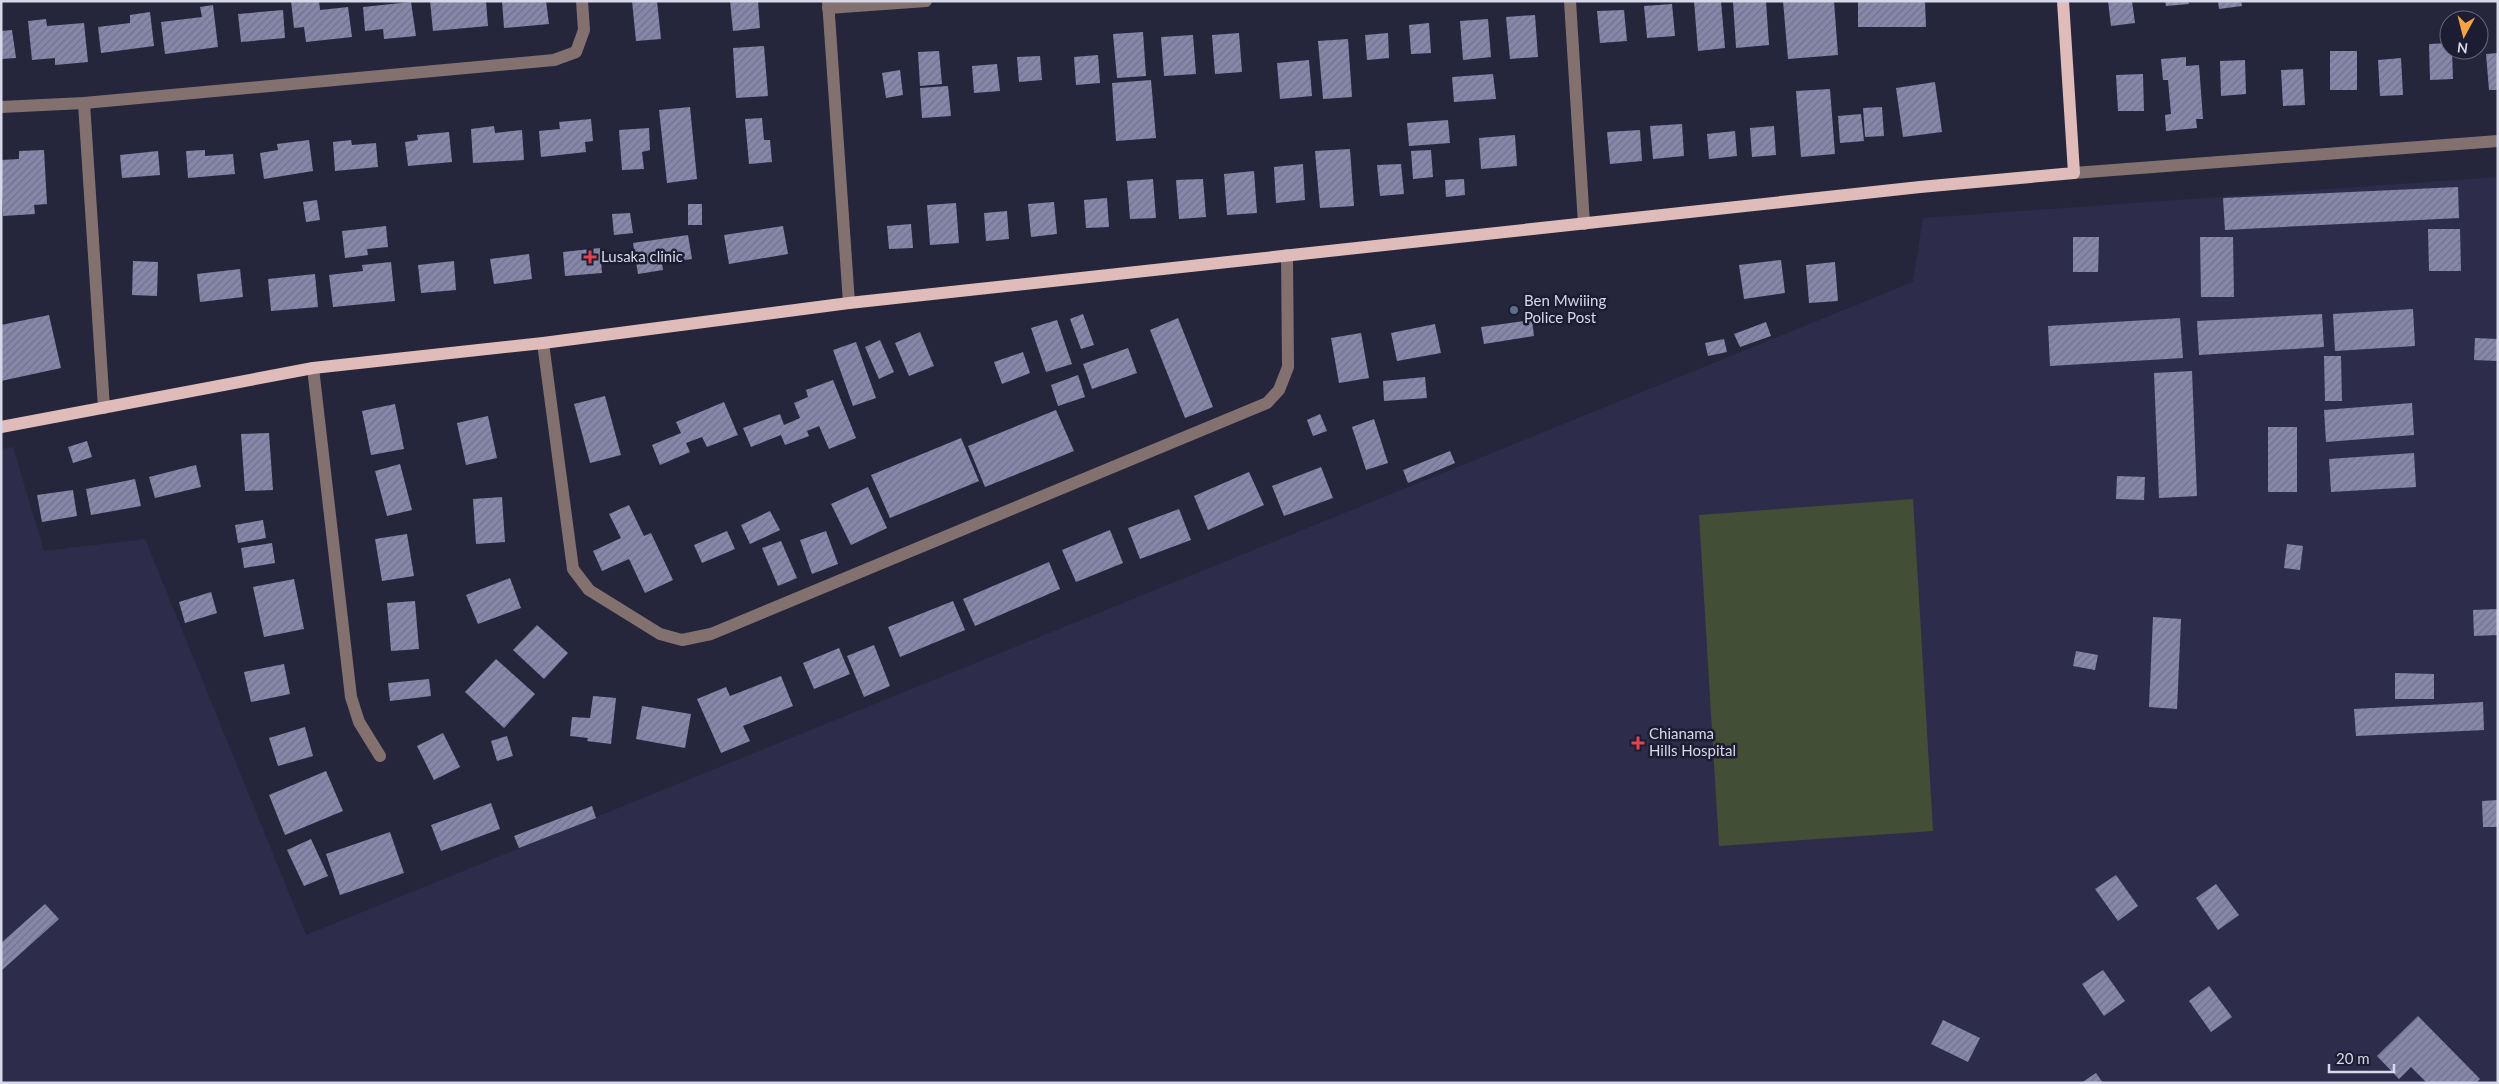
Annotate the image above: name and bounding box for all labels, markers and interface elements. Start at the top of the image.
north arrow [2439,10,2489,60]
text: N [2456,39,2469,57]
place label: Lusaka clinic [601,247,683,265]
marker: Lusaka clinic [583,250,597,264]
place label: Ben Mwiiing Police Post [1524,291,1606,326]
marker: Ben Mwiiing Police Post [1508,304,1520,316]
place label: Chianama Hills Hospital [1649,724,1736,759]
marker: Chianama Hills Hospital [1631,736,1645,750]
scale bar [2329,1042,2394,1074]
text: 20 m [2336,1049,2370,1067]

